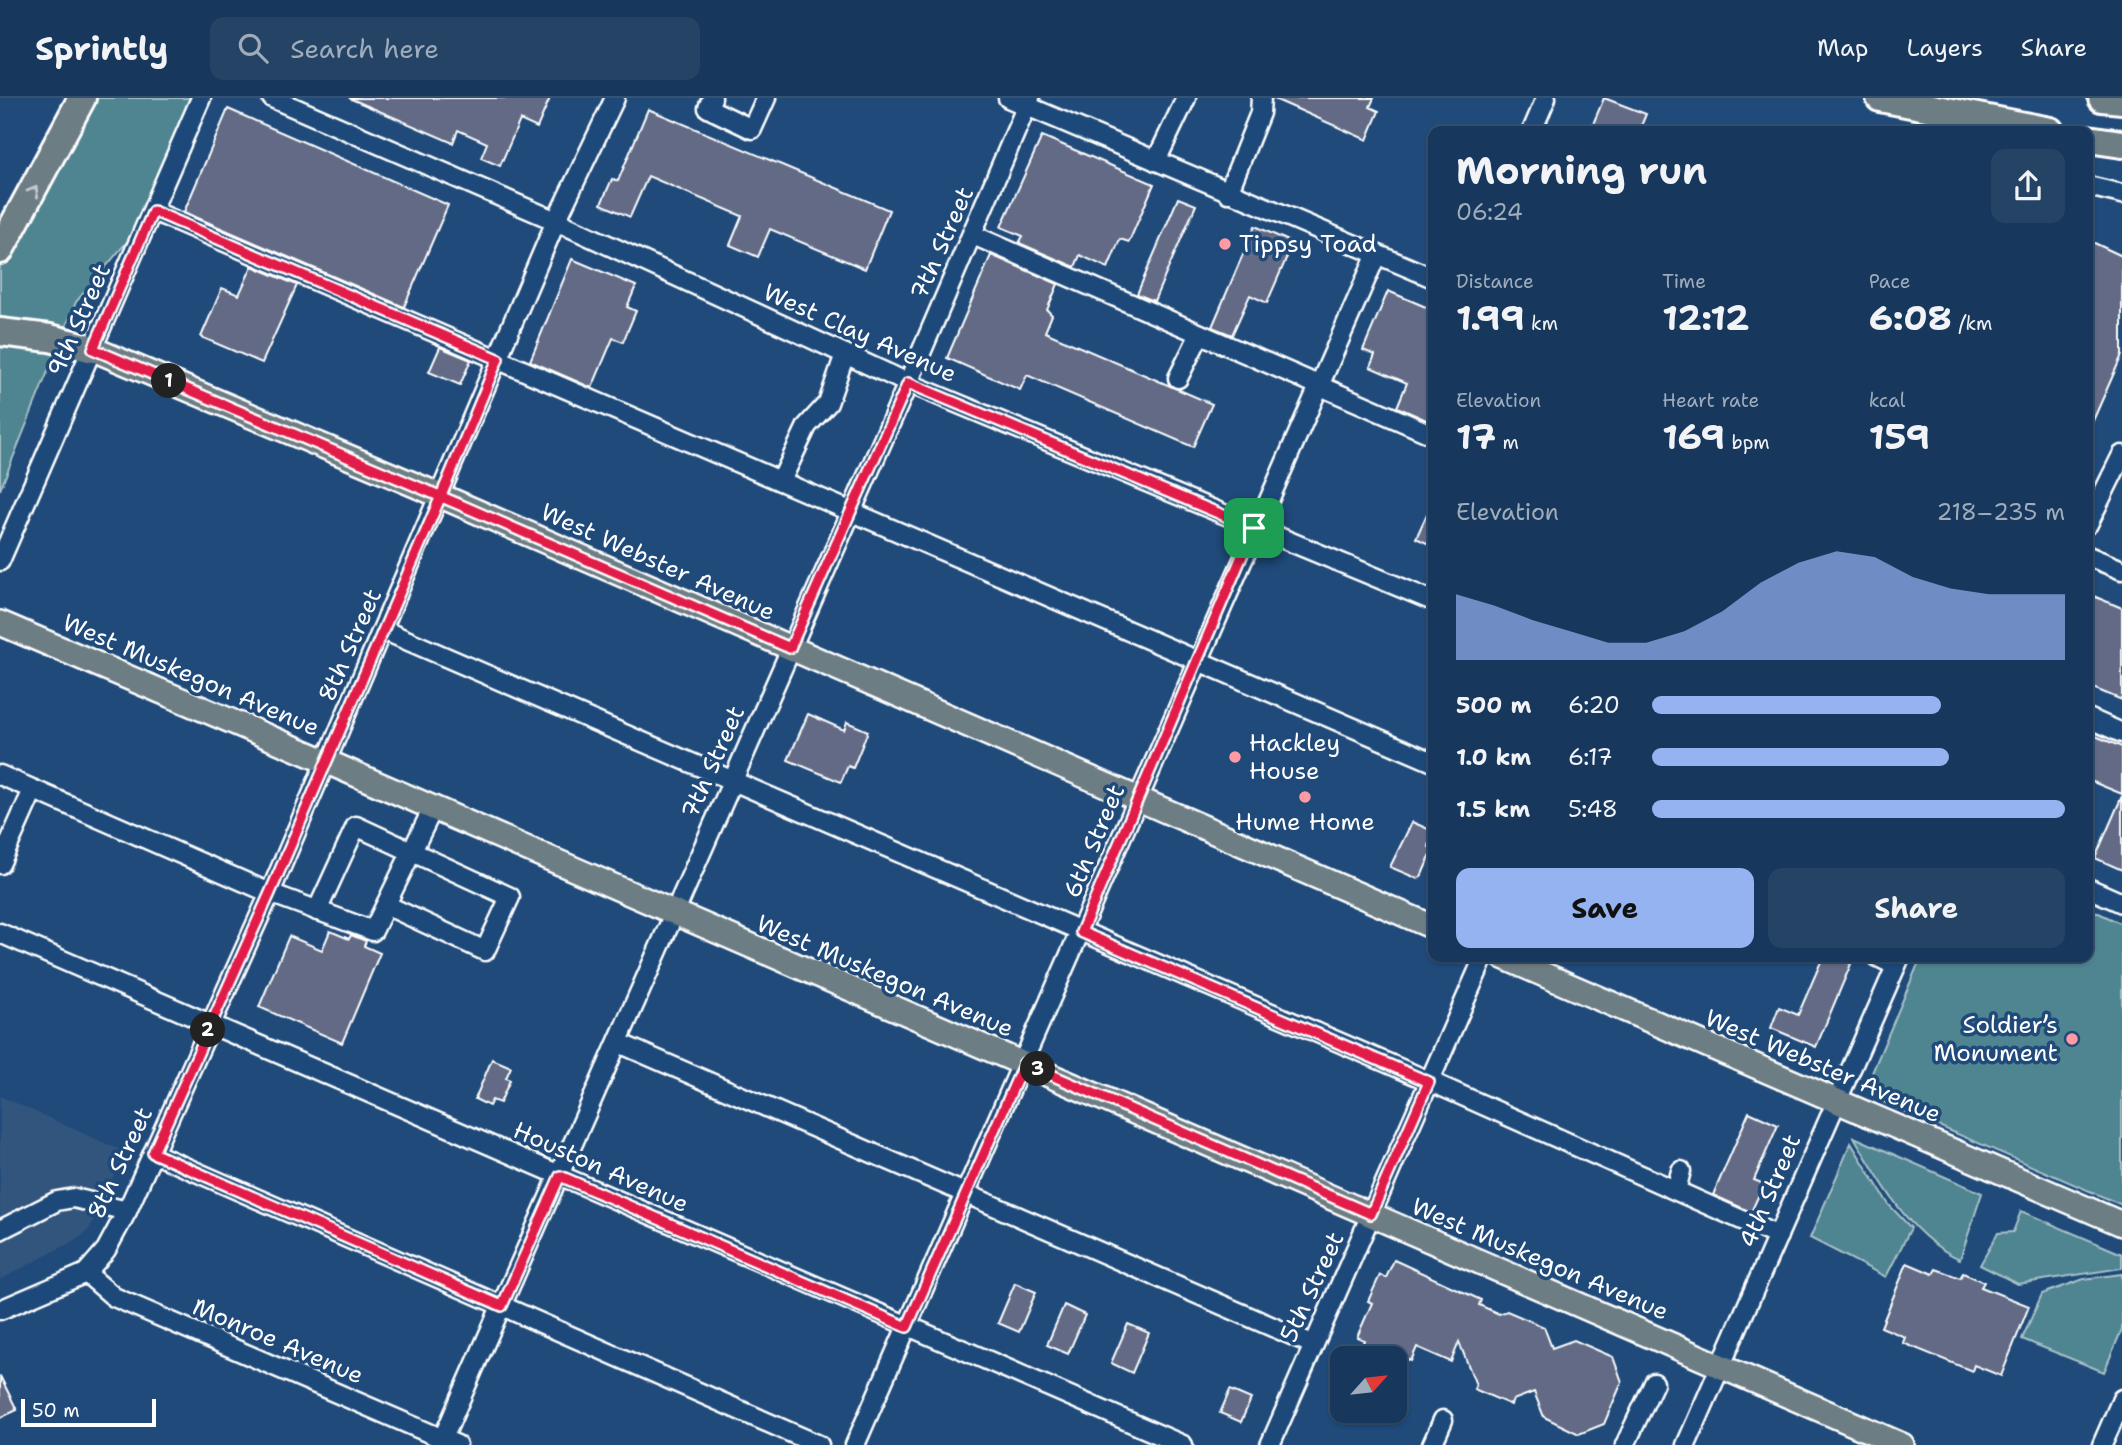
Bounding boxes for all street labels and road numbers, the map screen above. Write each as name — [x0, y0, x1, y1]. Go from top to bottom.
street label: 7th Street — [903, 182, 981, 304]
street label: 9th Street — [40, 259, 118, 381]
street label: West Clay Avenue — [758, 276, 962, 390]
street label: West Webster Avenue — [536, 496, 780, 628]
street label: 8th Street — [311, 584, 389, 706]
street label: West Muskegon Avenue — [58, 606, 324, 744]
street label: 7th Street — [674, 701, 752, 823]
street label: 6th Street — [1056, 779, 1132, 903]
street label: West Muskegon Avenue — [752, 907, 1018, 1045]
street label: West Webster Avenue — [1700, 1002, 1946, 1130]
street label: 8th Street — [80, 1102, 160, 1224]
street label: Houston Avenue — [508, 1114, 694, 1220]
street label: 4th Street — [1732, 1129, 1808, 1253]
street label: West Muskegon Avenue — [1407, 1190, 1673, 1328]
street label: 5th Street — [1272, 1227, 1352, 1347]
street label: Monroe Avenue — [188, 1291, 368, 1391]

